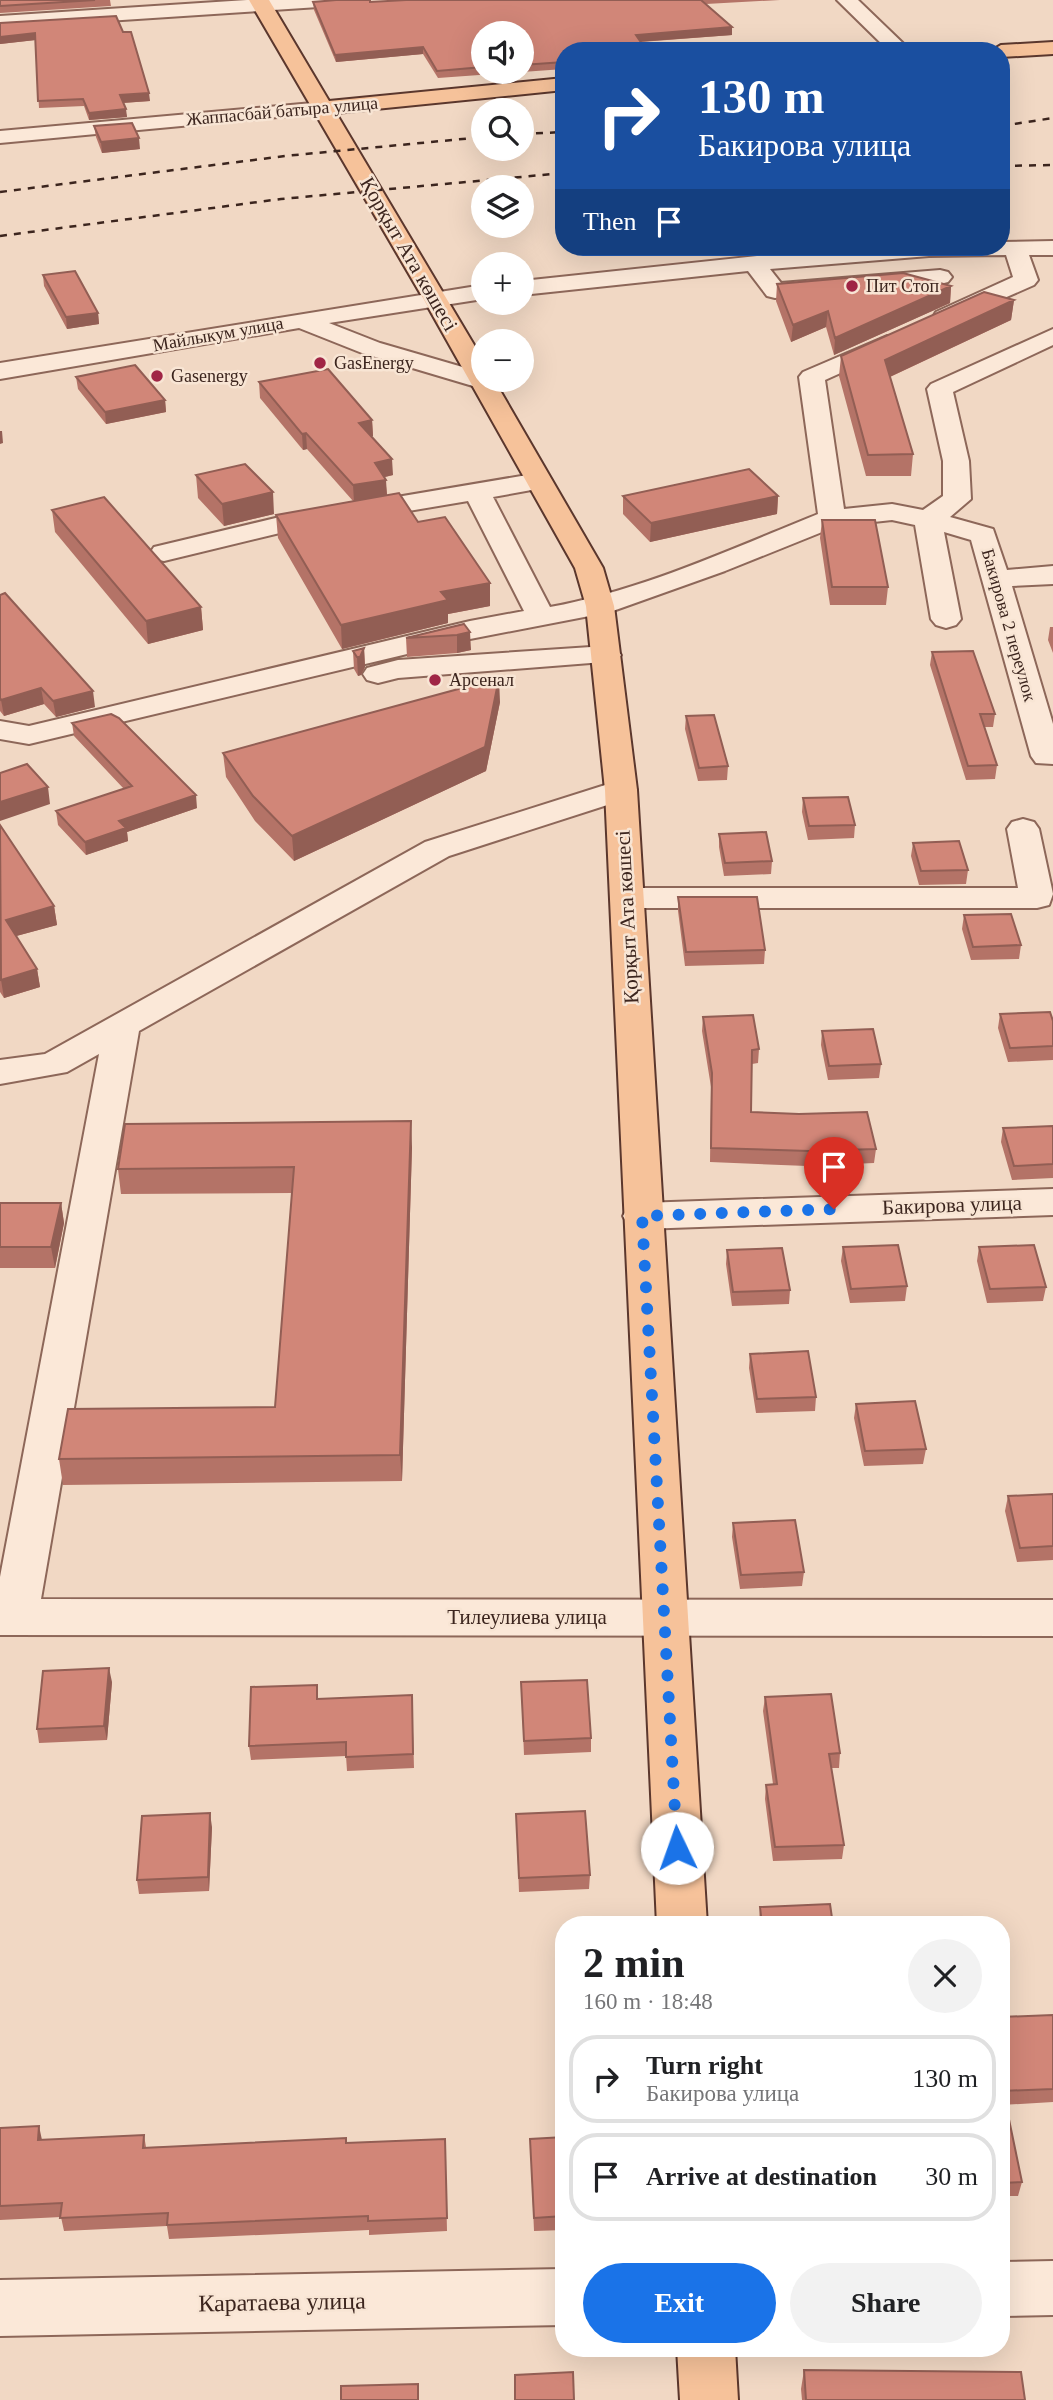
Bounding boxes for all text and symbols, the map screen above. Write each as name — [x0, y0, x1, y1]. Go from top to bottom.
map controls — [471, 21, 534, 392]
button: sound — [471, 21, 534, 84]
text: 130 m — [698, 69, 825, 124]
icon: right — [583, 70, 674, 161]
street label: Жаппасбай батыра улица — [185, 93, 379, 129]
button: search — [471, 98, 534, 161]
text: Бакирова улица — [698, 127, 911, 163]
street label: Қорқыт Ата көшесі — [355, 173, 463, 335]
button: layers — [471, 175, 534, 238]
icon: arrive — [650, 203, 688, 241]
text: Then — [583, 207, 636, 236]
button: + — [471, 252, 534, 315]
place label: Пит Стоп — [866, 276, 939, 296]
marker: Пит Стоп — [844, 278, 860, 294]
street label: Майлыкум улица — [151, 313, 285, 355]
button: − — [471, 329, 534, 392]
place label: GasEnergy — [334, 353, 414, 373]
marker: GasEnergy — [312, 355, 328, 371]
place label: Gasenergy — [171, 366, 248, 386]
marker: Gasenergy — [149, 368, 165, 384]
street label: Бакирова 2 переулок — [978, 546, 1040, 704]
place label: Арсенал — [449, 670, 514, 690]
marker: Арсенал — [427, 672, 443, 688]
street label: Қорқыт Ата көшесі — [610, 829, 644, 1004]
pin — [804, 1137, 864, 1209]
icon: arrive — [815, 1148, 853, 1186]
street label: Бакирова улица — [882, 1191, 1023, 1219]
street label: Тилеулиева улица — [447, 1605, 607, 1629]
position arrow — [640, 1811, 714, 1885]
button: close — [908, 1939, 982, 2013]
text: 2 min — [583, 1940, 685, 1986]
text: 160 m · 18:48 — [583, 1989, 713, 2014]
text: Turn right — [646, 2051, 763, 2080]
icon: right — [587, 2060, 625, 2098]
text: 130 m — [912, 2064, 978, 2093]
text: Бакирова улица — [646, 2081, 799, 2106]
icon: arrive — [587, 2158, 625, 2196]
text: Arrive at destination — [646, 2162, 877, 2191]
text: 30 m — [925, 2162, 978, 2191]
button: Exit — [583, 2263, 776, 2343]
button: Share — [790, 2263, 982, 2343]
street label: Каратаева улица — [198, 2288, 366, 2316]

